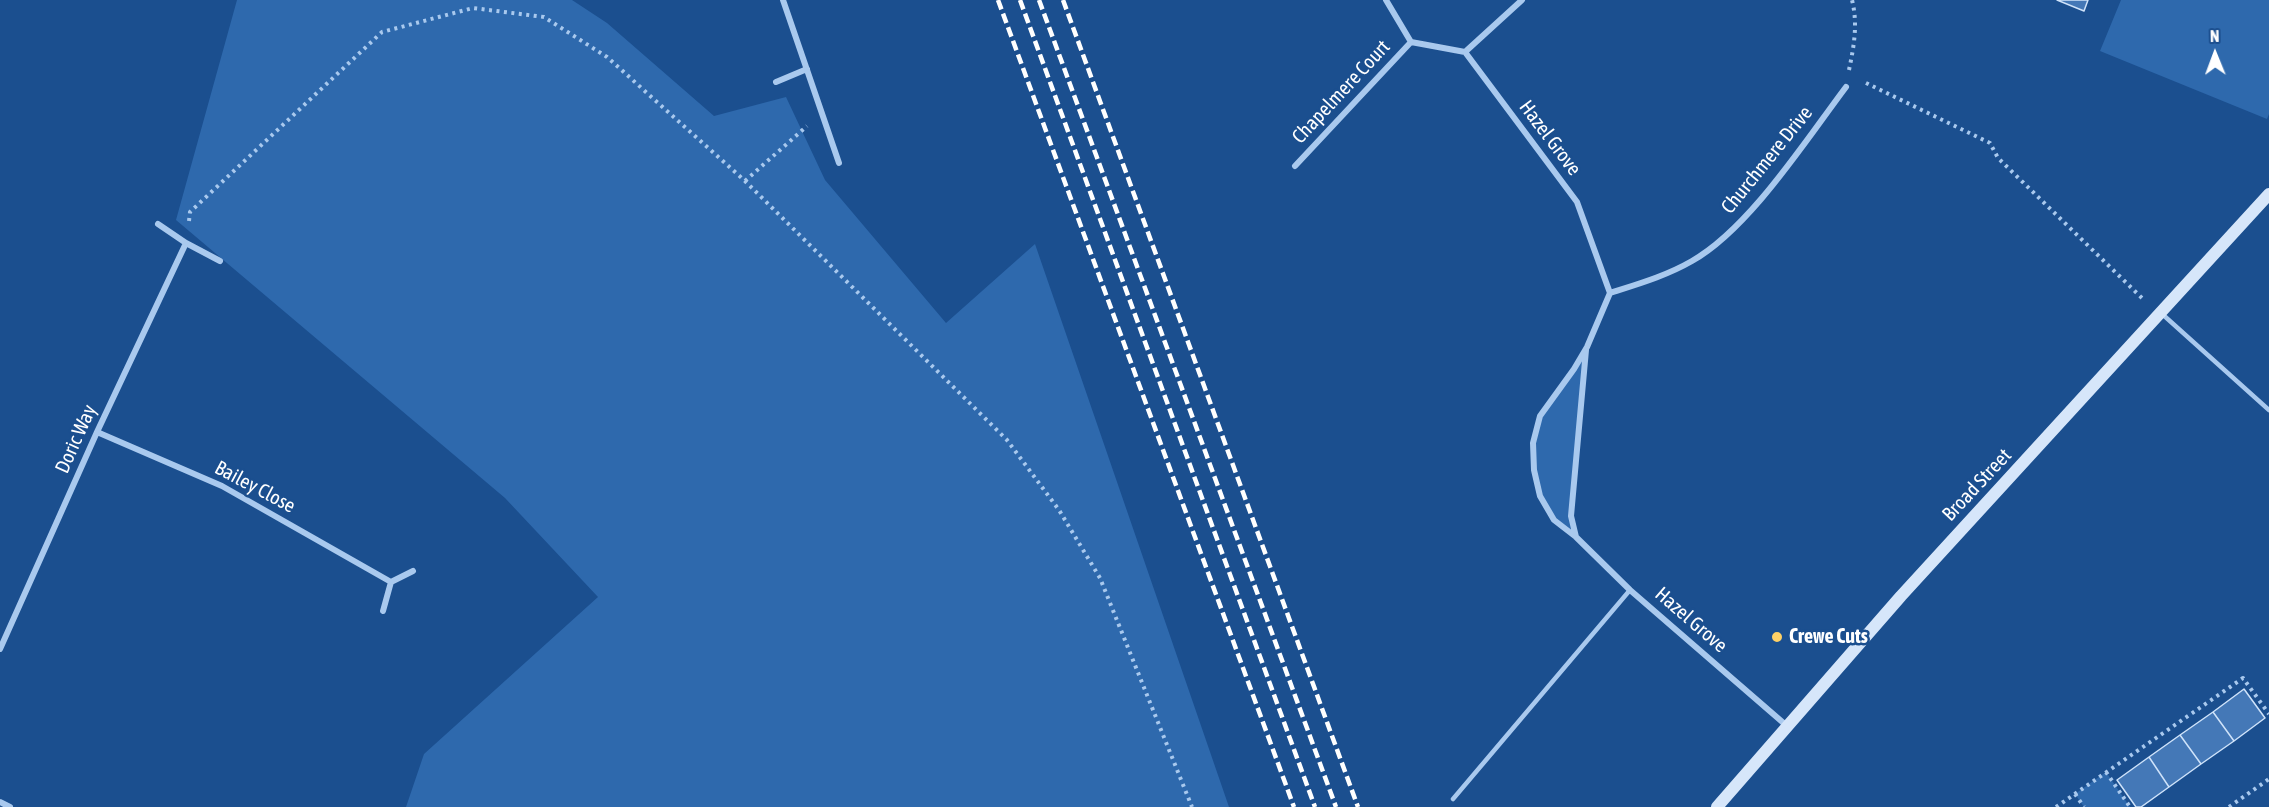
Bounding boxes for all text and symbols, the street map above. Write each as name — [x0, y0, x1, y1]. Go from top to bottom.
north arrow — [2185, 24, 2245, 84]
text: N — [2210, 27, 2220, 45]
street label: Chapelmere Court — [1287, 35, 1395, 149]
street label: Hazel Grove — [1514, 96, 1586, 180]
street label: Churchmere Drive — [1716, 101, 1818, 219]
street label: Doric Way — [50, 401, 102, 477]
street label: Broad Street — [1937, 444, 2017, 526]
street label: Bailey Close — [211, 456, 299, 518]
street label: Hazel Grove — [1650, 582, 1732, 658]
place label: Crewe Cuts — [1789, 625, 1868, 649]
marker: Crewe Cuts — [1770, 630, 1784, 644]

